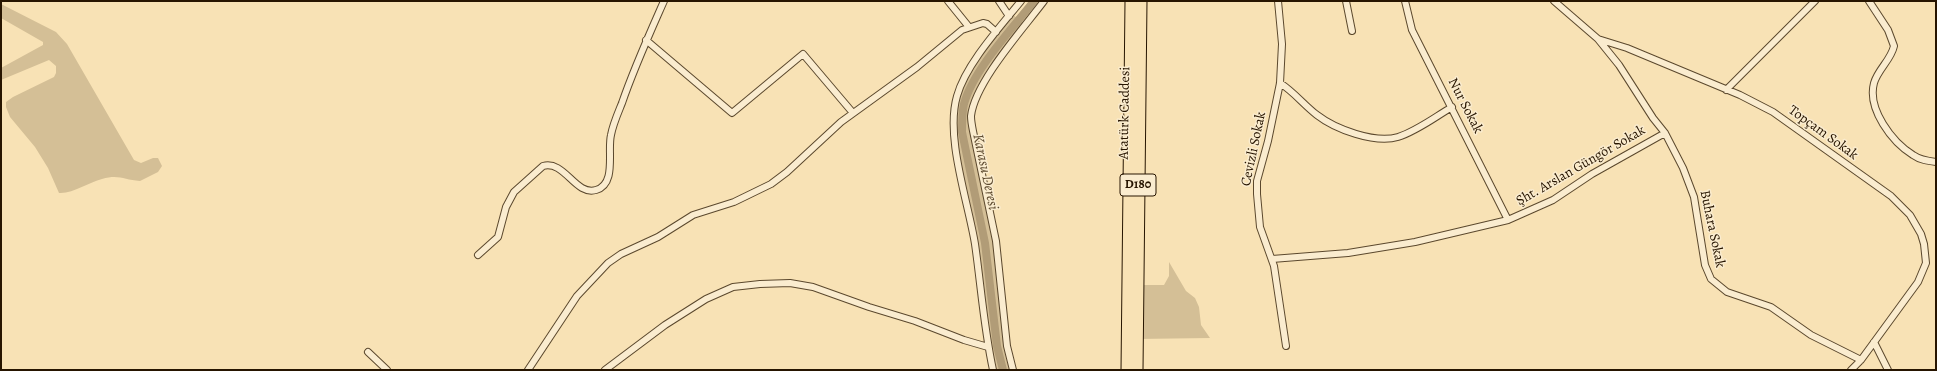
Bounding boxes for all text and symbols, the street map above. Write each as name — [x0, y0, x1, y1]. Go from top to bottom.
street label: Atatürk Caddesi — [1116, 66, 1134, 160]
street label: Nur Sokak — [1444, 75, 1486, 137]
street label: Topçam Sokak — [1785, 102, 1861, 164]
street label: Cevizli Sokak — [1238, 110, 1270, 188]
street label: Şht. Arslan Güngör Sokak — [1513, 122, 1649, 210]
water label: Karasu Deresi — [968, 132, 1002, 212]
road number: D180 — [1120, 174, 1156, 196]
street label: Buhara Sokak — [1696, 189, 1728, 269]

